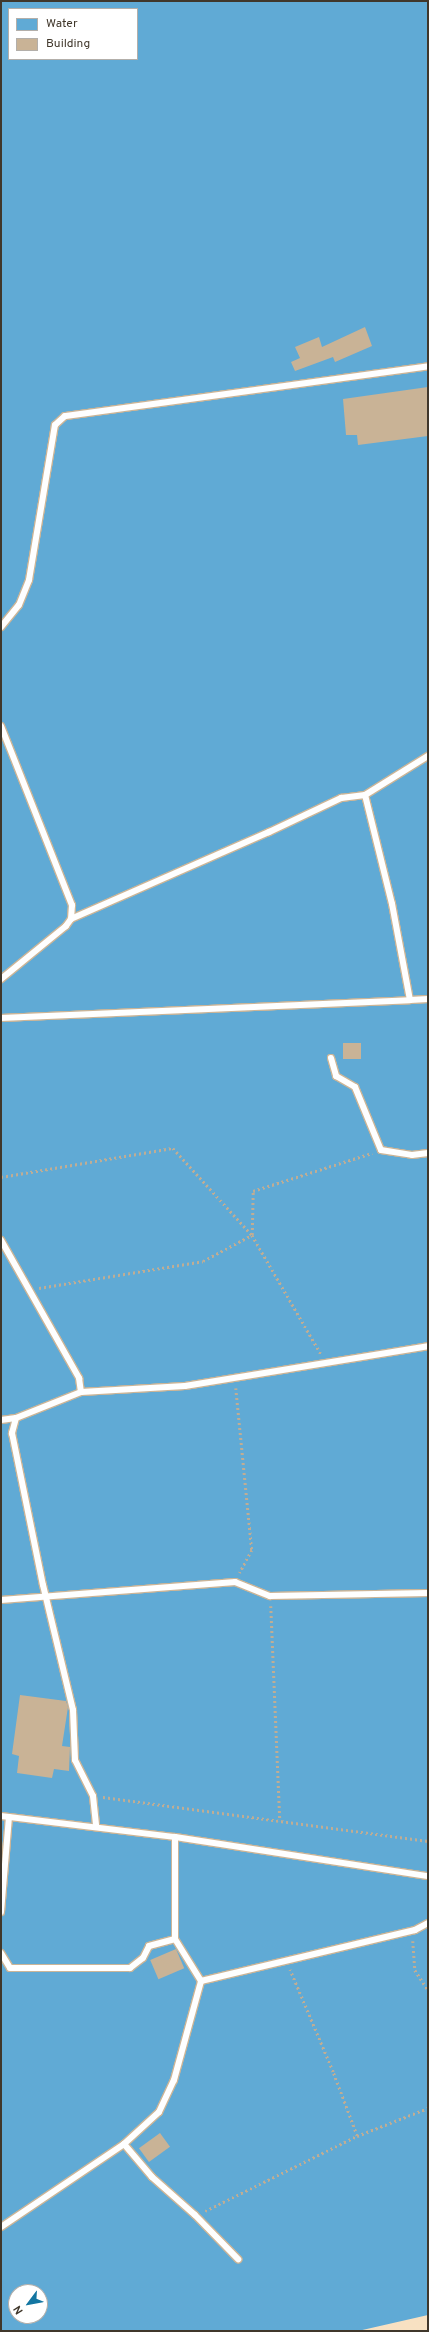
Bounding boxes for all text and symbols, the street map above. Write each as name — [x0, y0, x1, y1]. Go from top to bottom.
legend — [8, 8, 138, 60]
text: Water — [46, 16, 78, 32]
text: Building — [46, 36, 90, 52]
north arrow — [8, 2284, 48, 2324]
text: N — [11, 2303, 27, 2317]

